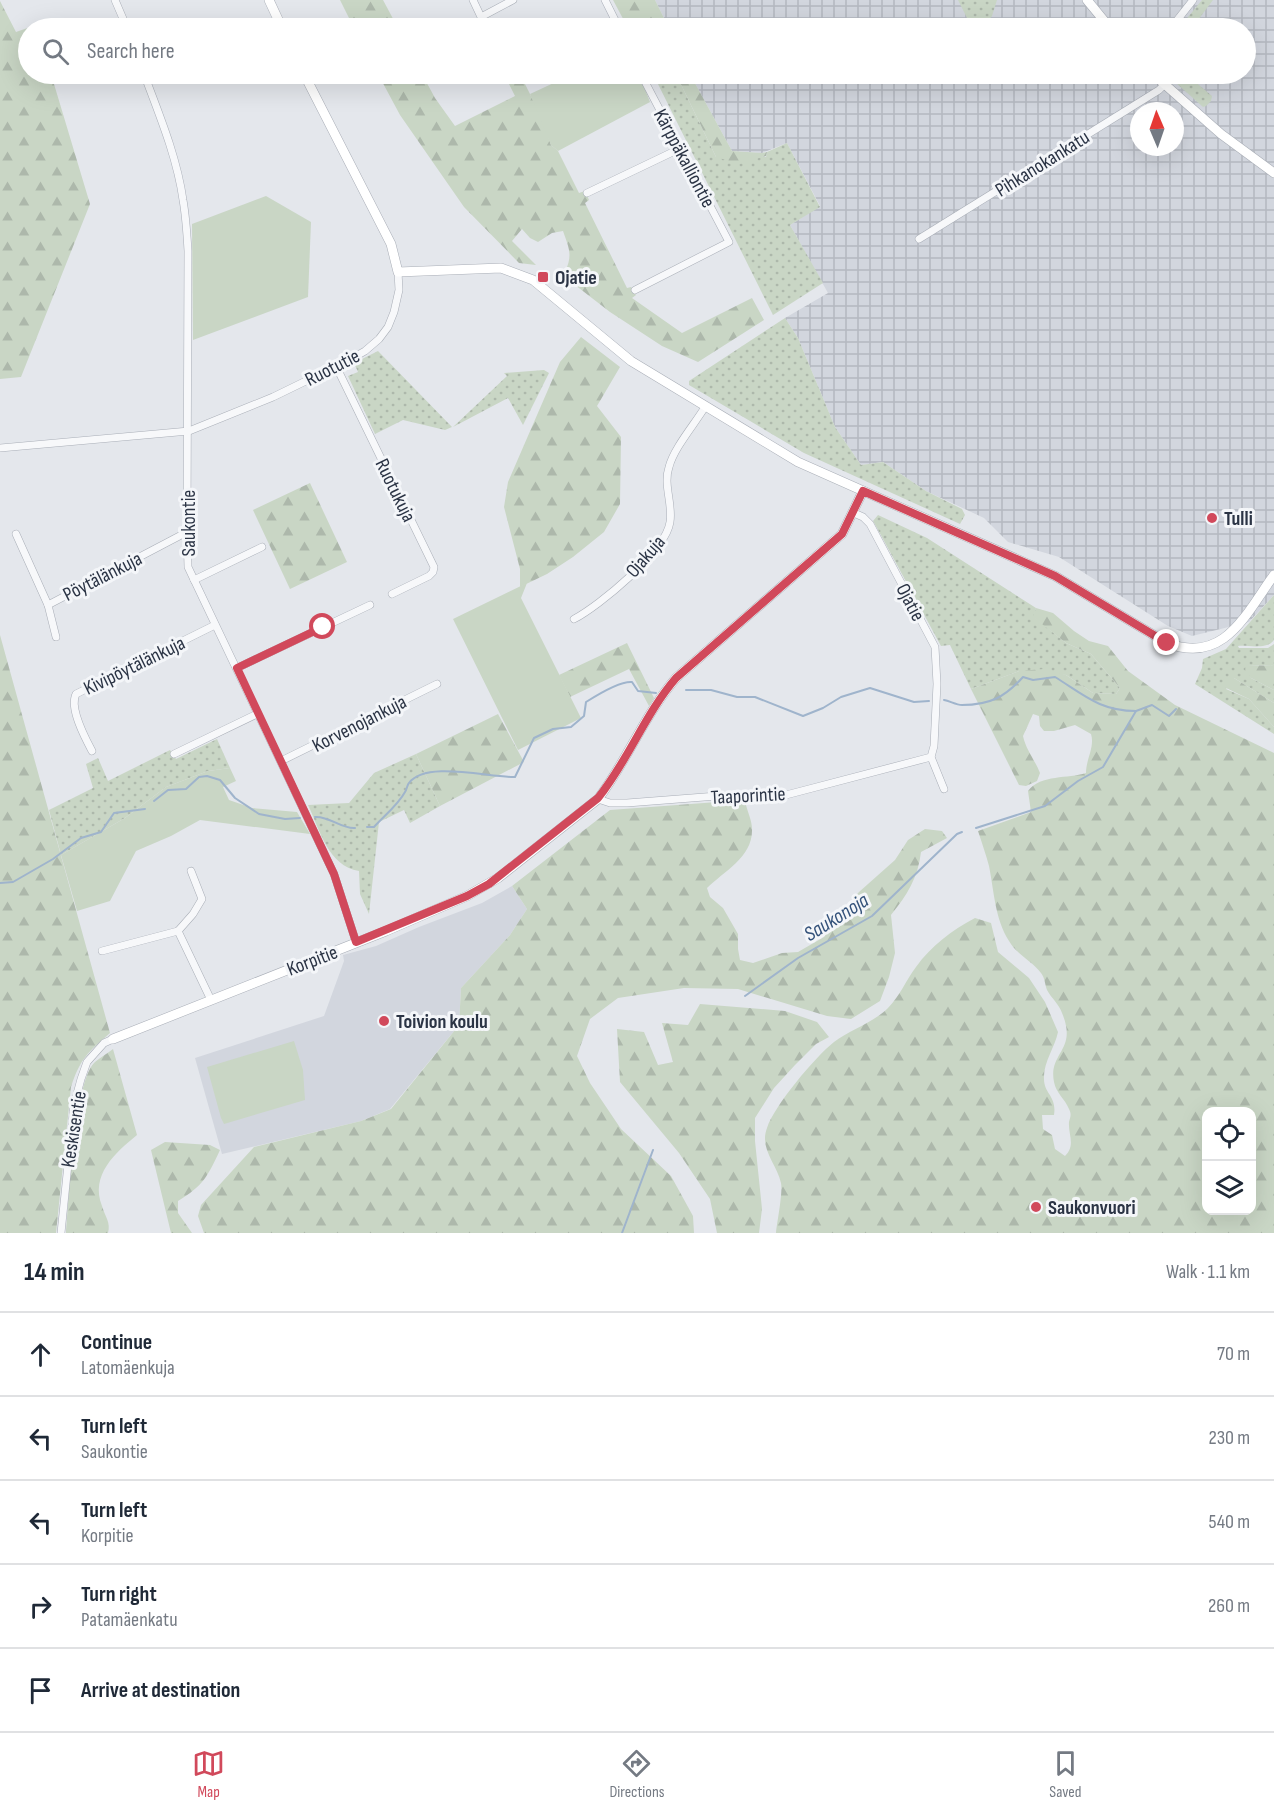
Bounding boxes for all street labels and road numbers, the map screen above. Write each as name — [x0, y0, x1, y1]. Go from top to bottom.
street label: Kärppäkalliontie — [648, 105, 720, 212]
street label: Pihkanokankatu — [991, 125, 1094, 202]
street label: Ruotutie — [301, 344, 364, 392]
street label: Ruotukuja — [369, 455, 421, 526]
street label: Saukontie — [177, 490, 201, 556]
street label: Ojakuja — [621, 531, 671, 583]
street label: Pöytälänkuja — [59, 547, 146, 607]
street label: Ojatie — [890, 580, 930, 625]
street label: Kivipöytälänkuja — [80, 631, 189, 701]
street label: Korvenojankuja — [308, 690, 411, 758]
street label: Taaporintie — [710, 782, 786, 810]
street label: Korpitie — [284, 940, 341, 982]
street label: Keskisentie — [56, 1089, 92, 1169]

